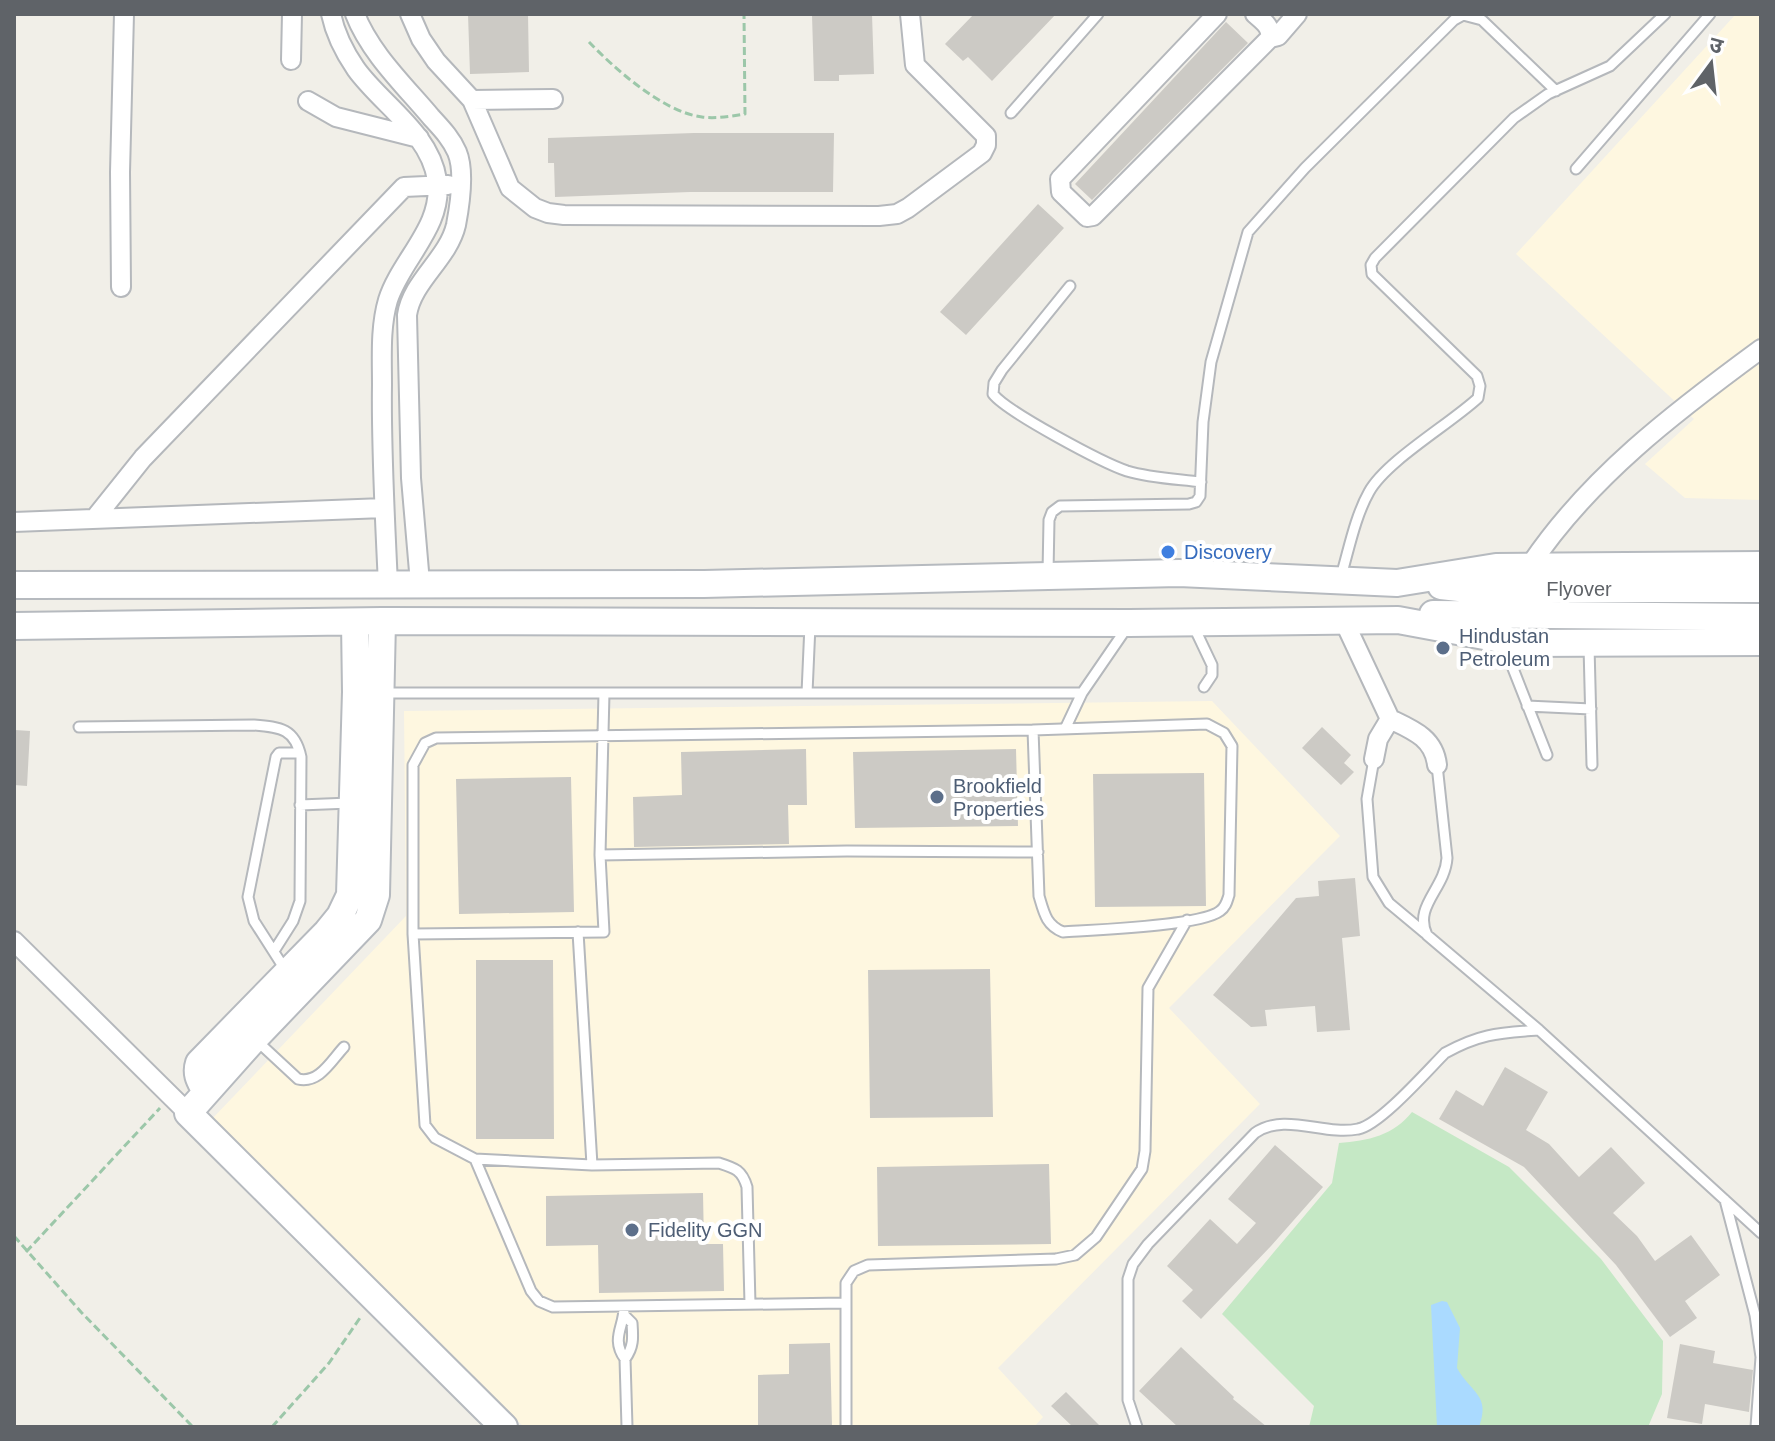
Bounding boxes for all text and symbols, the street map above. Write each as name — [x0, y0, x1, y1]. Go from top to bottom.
north arrow — [1671, 24, 1751, 104]
text: उ — [1707, 31, 1727, 59]
place label: Discovery — [1184, 541, 1272, 563]
marker: Discovery — [1159, 543, 1177, 561]
street label: Flyover — [1546, 578, 1612, 600]
place label: Hindustan Petroleum — [1459, 625, 1550, 670]
marker: Hindustan Petroleum — [1434, 639, 1452, 657]
place label: Brookfield Properties — [953, 775, 1044, 820]
marker: Brookfield Properties — [928, 788, 946, 806]
place label: Fidelity GGN — [648, 1219, 762, 1241]
marker: Fidelity GGN — [623, 1221, 641, 1239]

